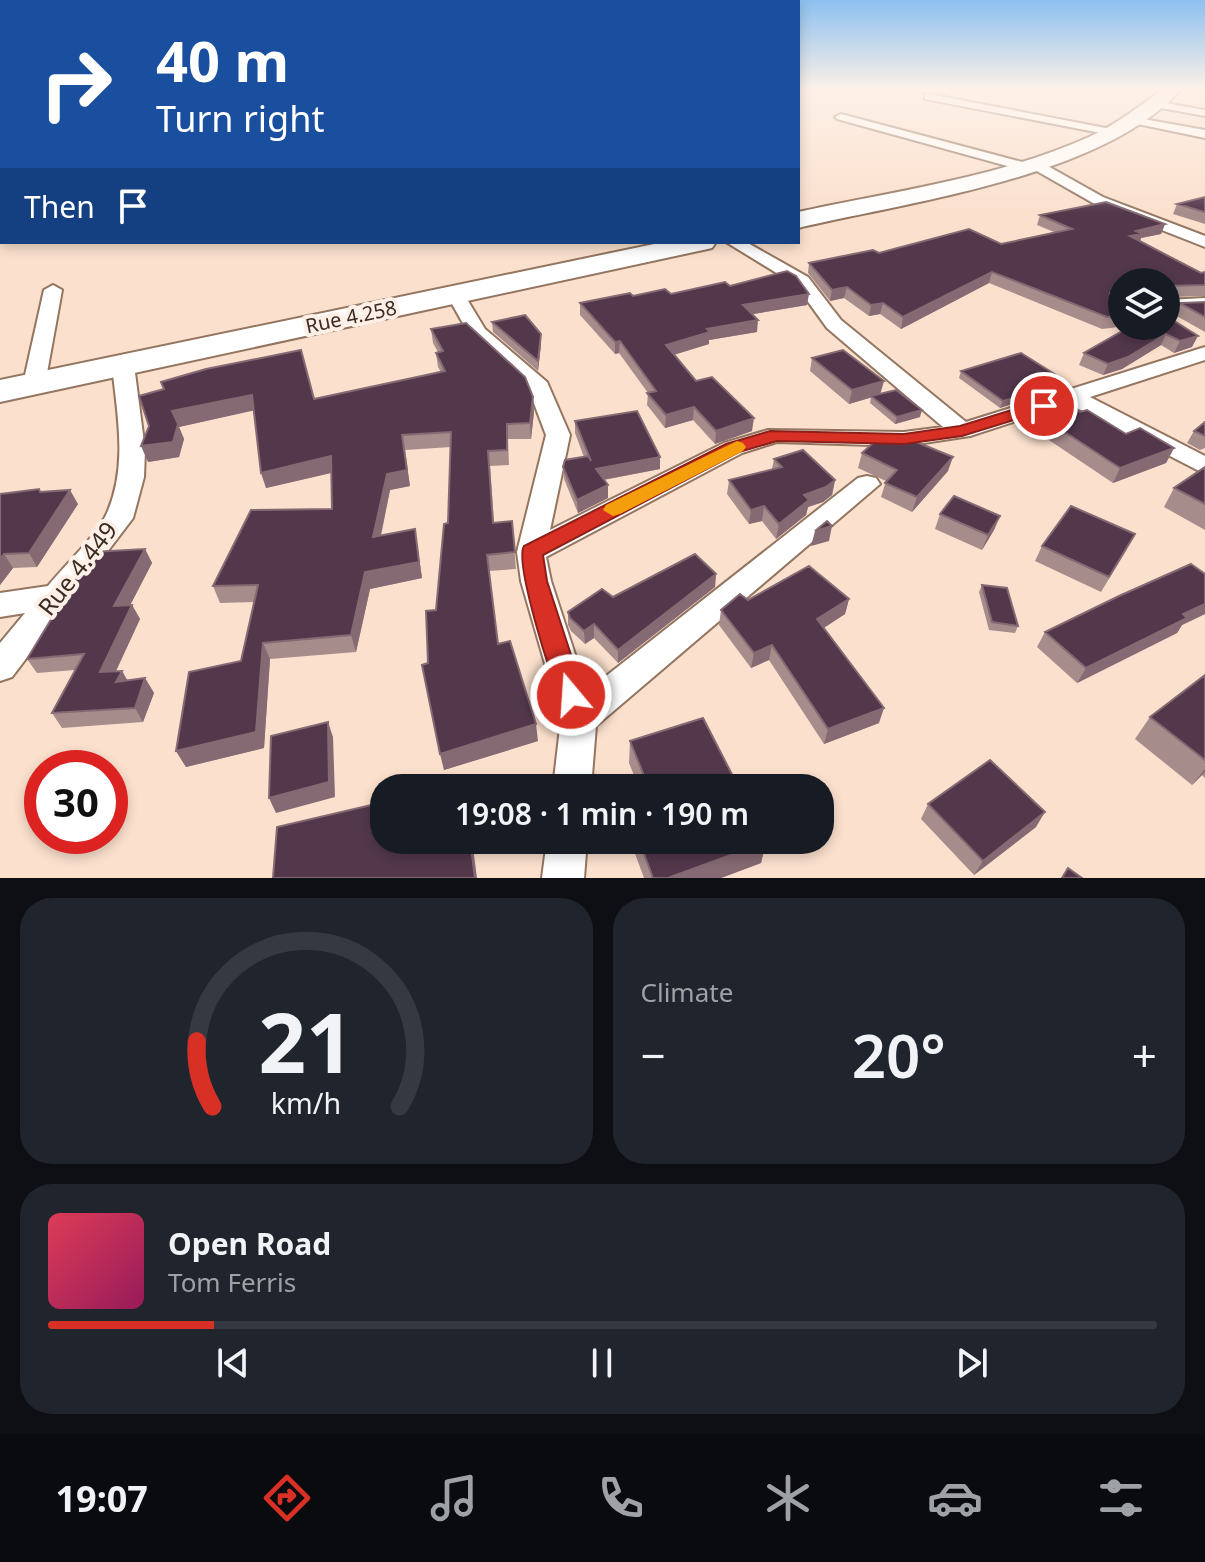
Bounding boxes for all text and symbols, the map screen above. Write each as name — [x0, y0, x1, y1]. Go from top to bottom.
text: 40 m — [156, 22, 289, 98]
icon: right — [24, 32, 128, 136]
text: Turn right — [156, 94, 324, 143]
icon: arrive — [111, 184, 155, 228]
text: Then — [24, 186, 95, 227]
map controls — [1108, 268, 1180, 340]
button: layers — [1108, 268, 1180, 340]
street label: Rue 4.258 — [303, 294, 399, 339]
pin — [1010, 372, 1078, 440]
icon: arrive — [1022, 384, 1066, 428]
street label: Rue 4.449 — [30, 514, 124, 622]
position arrow — [529, 653, 613, 737]
speed limit sign: 30 — [24, 750, 128, 854]
text: 19:08 · 1 min · 190 m — [455, 793, 749, 834]
text: Climate — [641, 974, 733, 1010]
text: 21 — [259, 984, 354, 1097]
text: 20° — [852, 1014, 946, 1096]
text: − — [641, 1025, 666, 1085]
text: + — [1132, 1025, 1157, 1085]
text: km/h — [271, 1083, 341, 1122]
text: Open Road — [168, 1223, 331, 1264]
text: Tom Ferris — [168, 1264, 296, 1300]
icon: previous — [211, 1341, 255, 1385]
icon: pause — [580, 1341, 624, 1385]
icon: next — [950, 1341, 994, 1385]
icon: directions — [259, 1470, 315, 1526]
icon: music — [426, 1470, 482, 1526]
icon: phone — [593, 1470, 649, 1526]
icon: climate — [760, 1470, 816, 1526]
icon: car — [927, 1470, 983, 1526]
icon: filters — [1093, 1470, 1149, 1526]
text: 19:07 — [55, 1474, 148, 1523]

